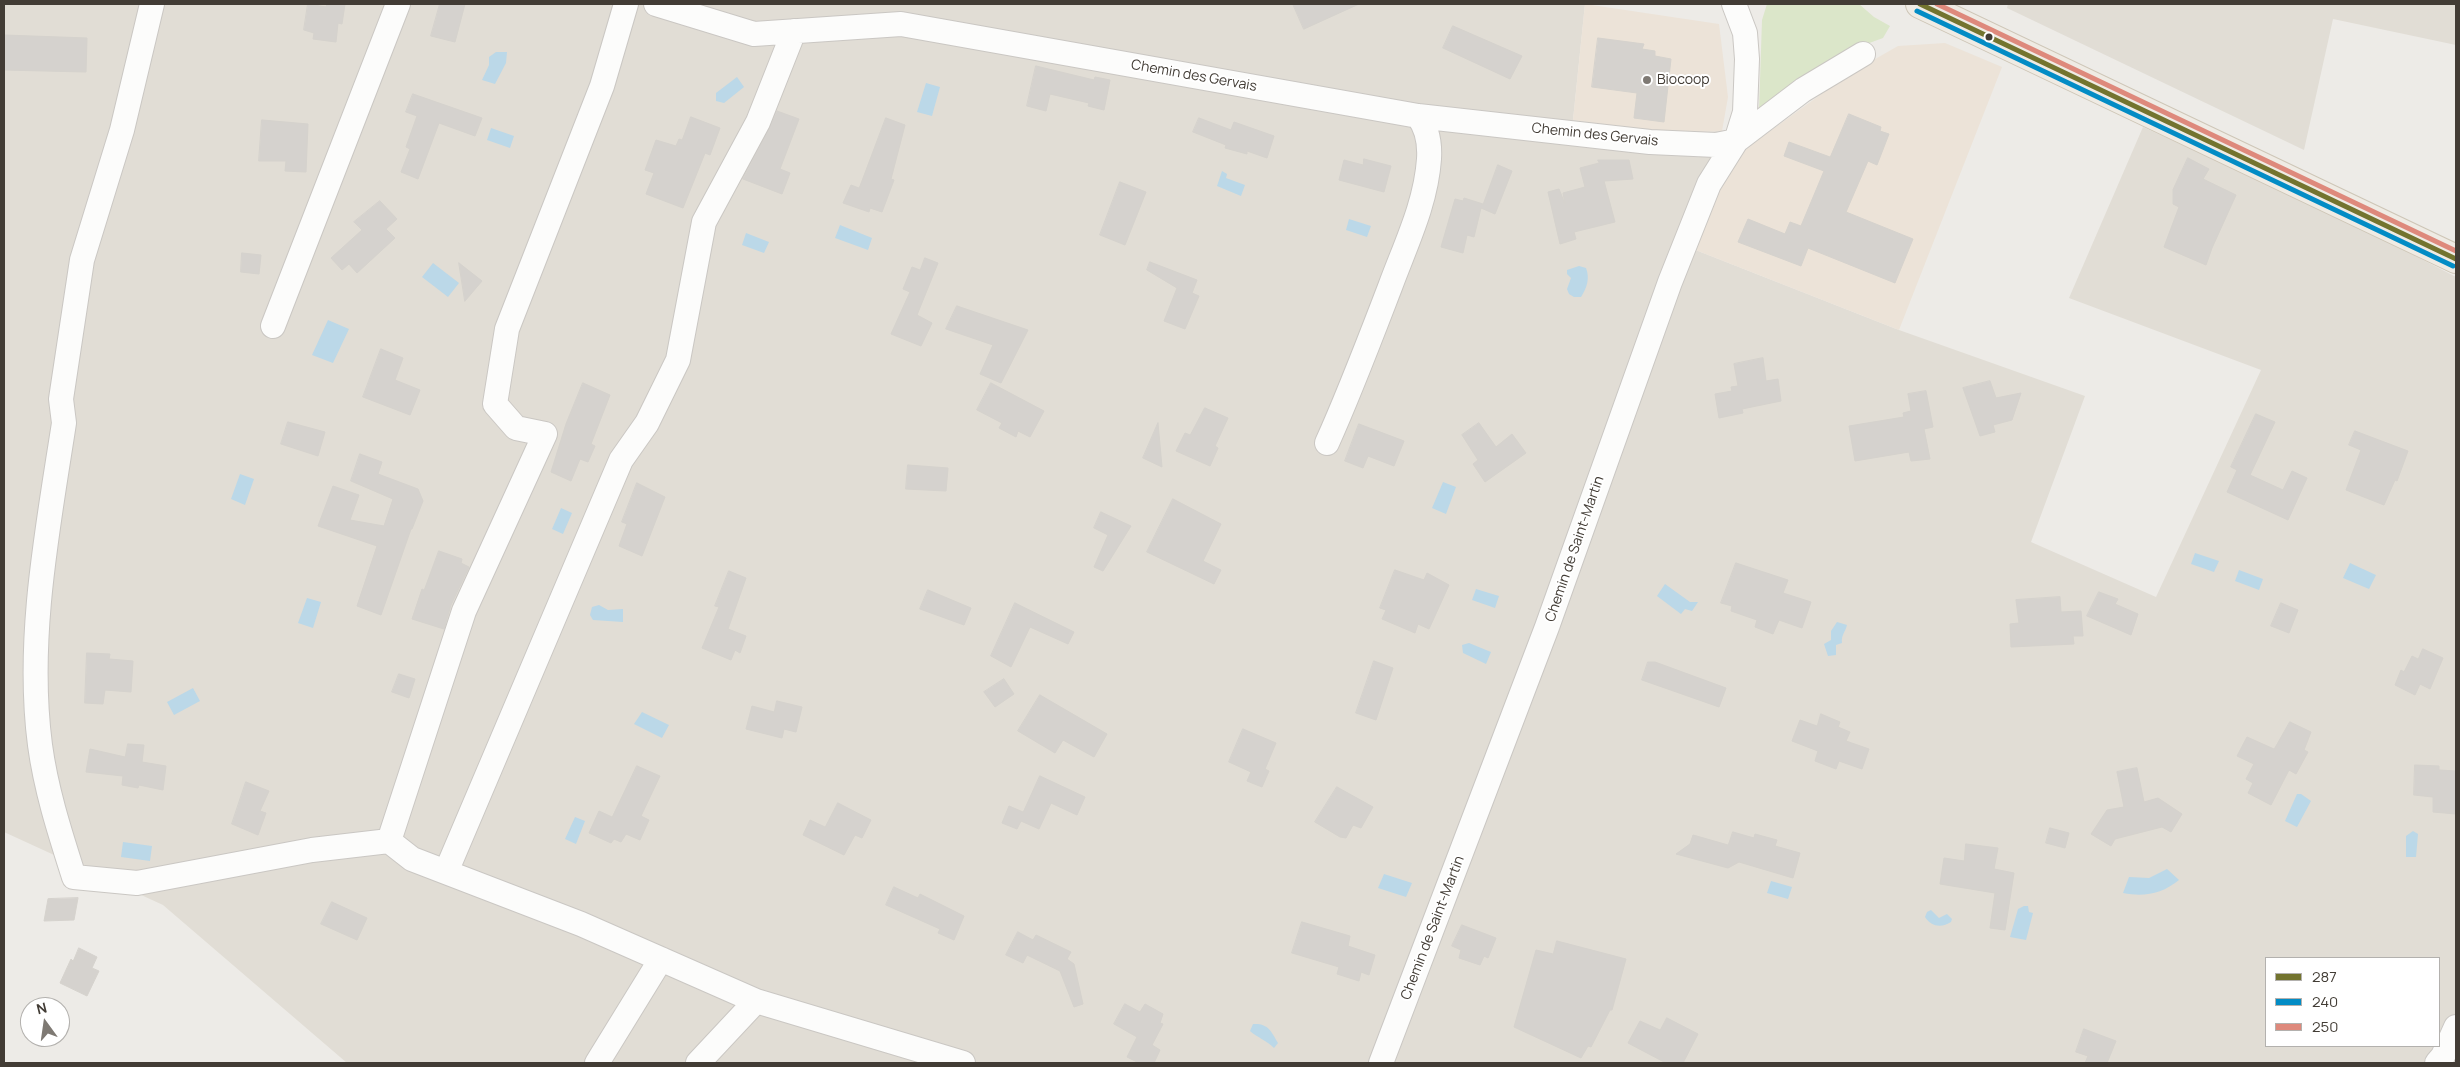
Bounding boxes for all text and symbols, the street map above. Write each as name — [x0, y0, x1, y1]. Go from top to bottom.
unlabelled marker — [1984, 32, 1994, 42]
street label: Chemin des Gervais — [1130, 57, 1258, 95]
place label: Biocoop — [1657, 72, 1710, 88]
marker: Biocoop — [1641, 74, 1653, 86]
street label: Chemin des Gervais — [1531, 120, 1659, 150]
street label: Chemin de Saint-Martin — [1542, 474, 1608, 624]
street label: Chemin de Saint-Martin — [1398, 854, 1468, 1002]
legend — [2265, 957, 2440, 1047]
text: 287 — [2312, 966, 2337, 987]
text: 240 — [2312, 991, 2338, 1012]
north arrow — [20, 997, 70, 1047]
text: N — [34, 997, 49, 1018]
text: 250 — [2312, 1016, 2338, 1037]

